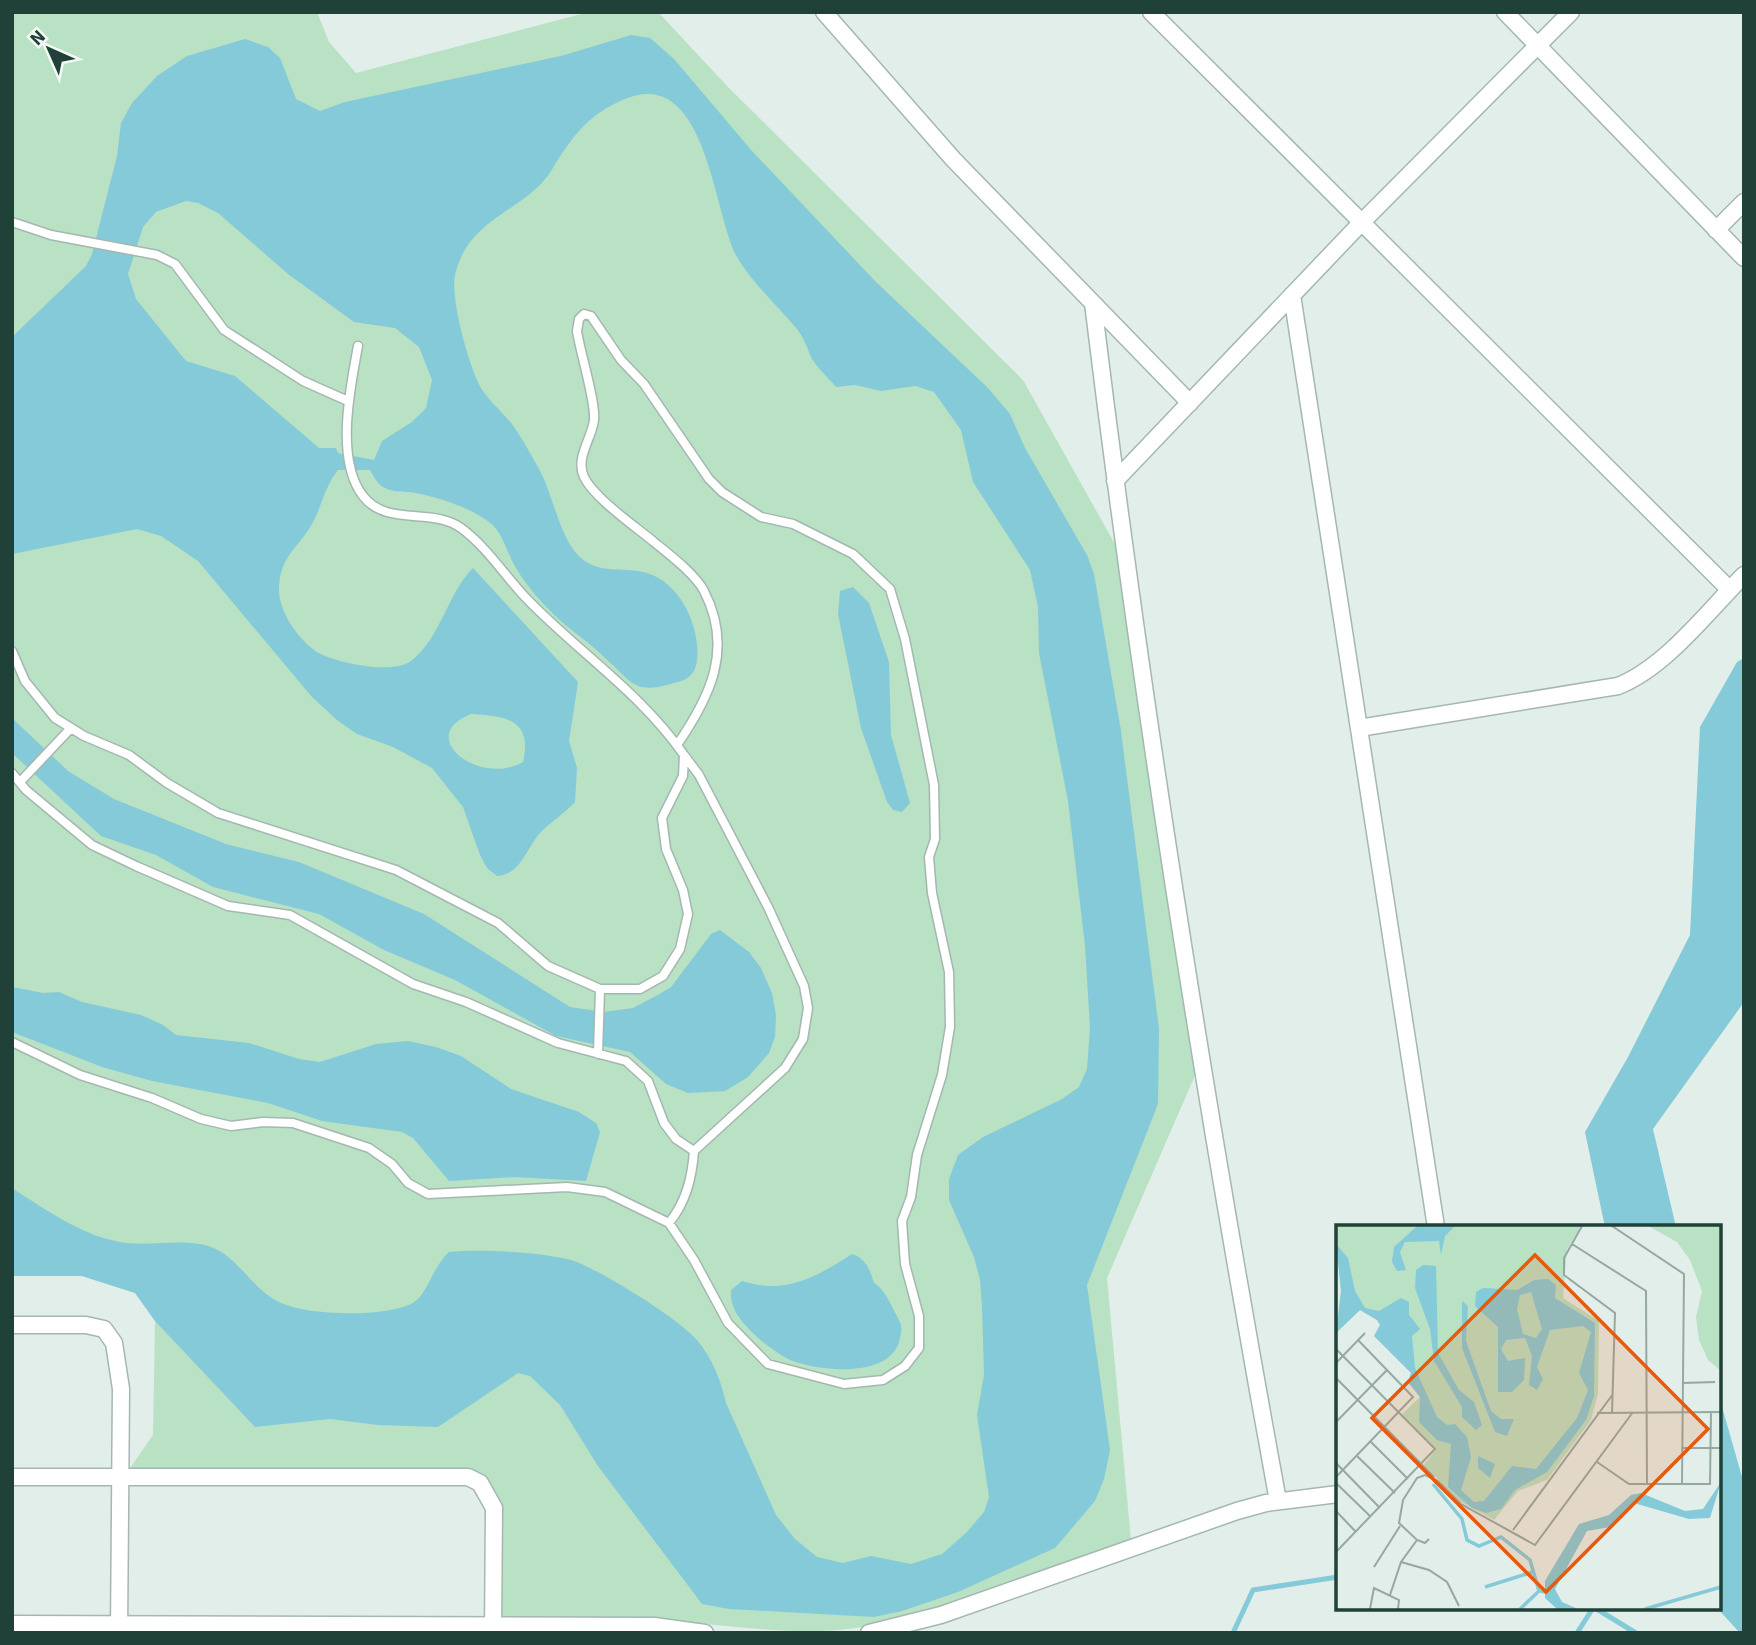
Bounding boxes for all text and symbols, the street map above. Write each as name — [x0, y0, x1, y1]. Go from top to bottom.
north arrow — [14, 14, 84, 84]
text: N — [24, 24, 52, 52]
inset map — [1336, 1225, 1721, 1610]

